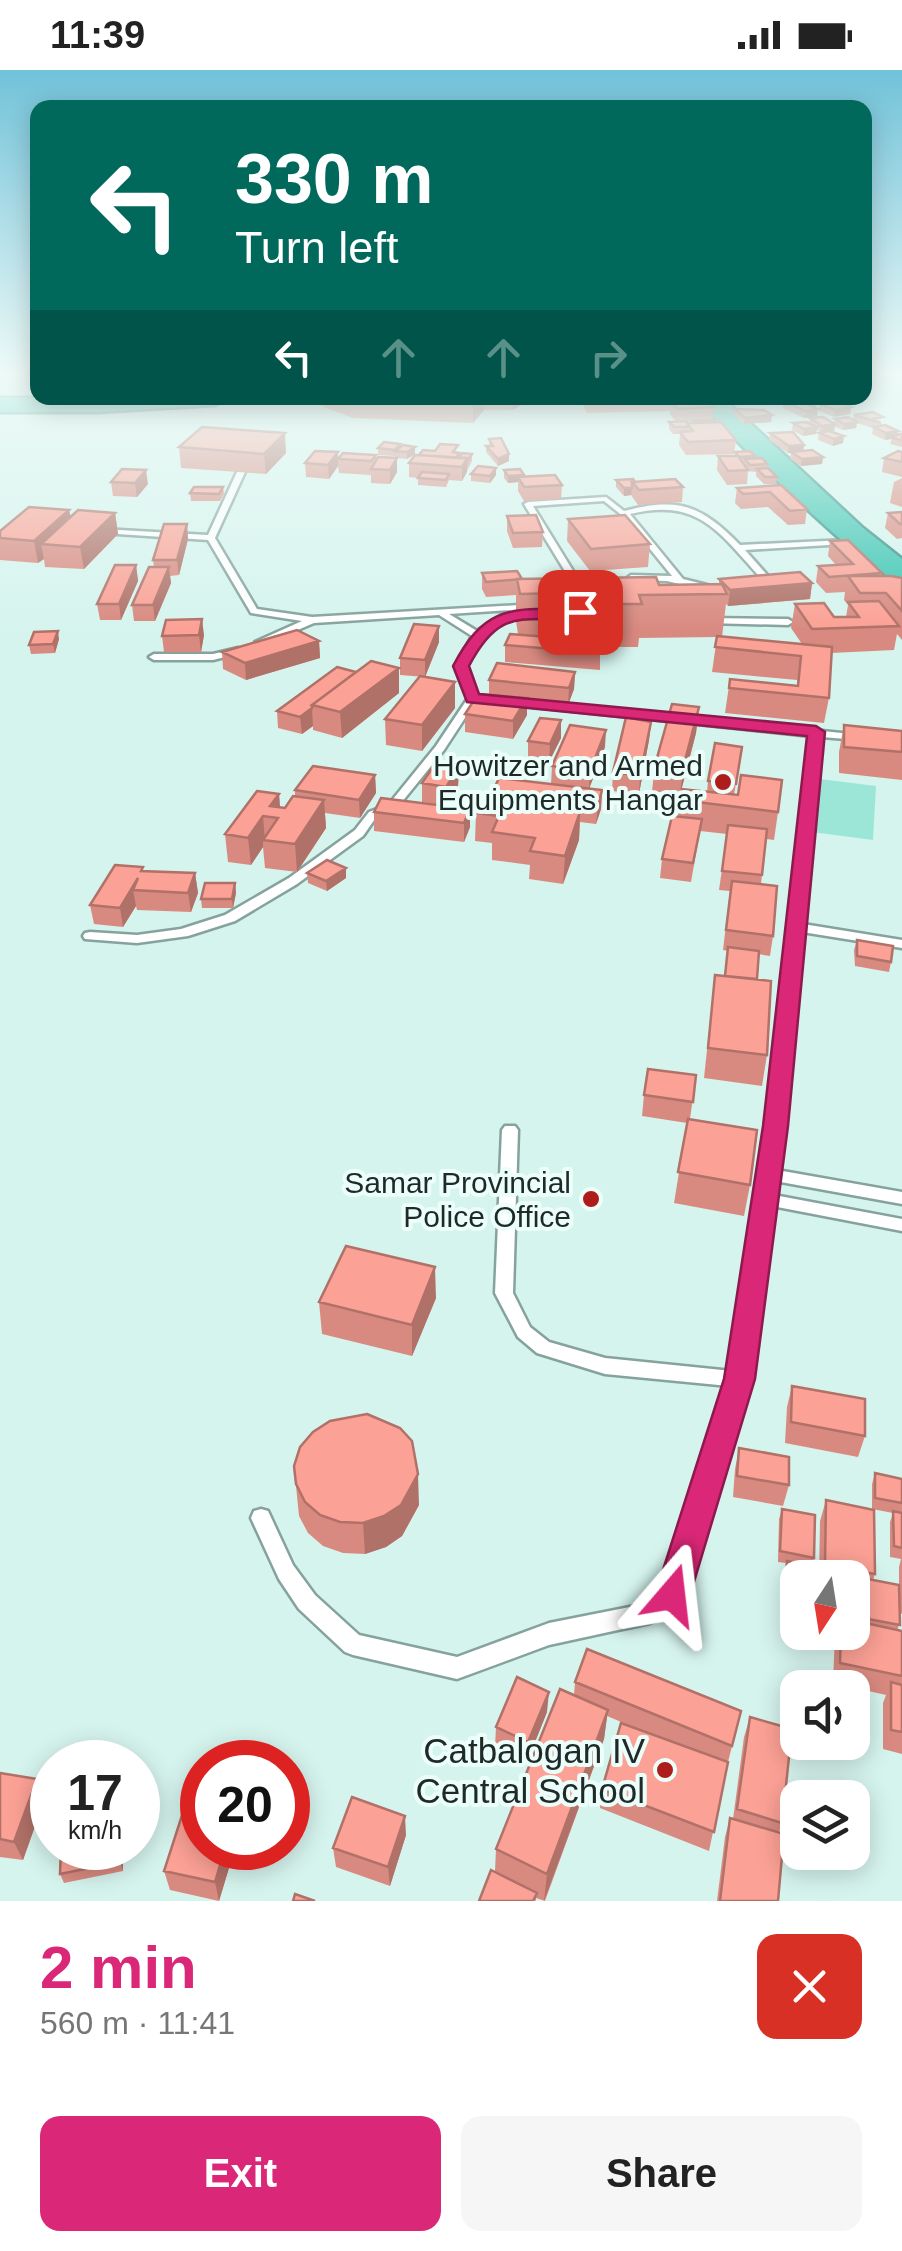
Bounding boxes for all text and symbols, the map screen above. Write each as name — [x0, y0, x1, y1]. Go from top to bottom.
text: 11:39 — [50, 14, 145, 56]
icon: left — [70, 140, 200, 270]
text: 330 m — [235, 140, 433, 218]
text: Turn left — [235, 222, 398, 273]
icon: left — [266, 330, 321, 385]
icon: ahead — [371, 330, 426, 385]
icon: ahead — [476, 330, 531, 385]
icon: right — [581, 330, 636, 385]
pin — [538, 570, 623, 655]
icon: arrive — [553, 585, 608, 640]
place label: Howitzer and Armed Equipments Hangar — [433, 749, 703, 816]
marker: Howitzer and Armed Equipments Hangar — [712, 771, 734, 793]
place label: Samar Provincial Police Office — [344, 1166, 571, 1233]
marker: Samar Provincial Police Office — [580, 1188, 602, 1210]
position arrow — [620, 1543, 724, 1647]
north arrow — [780, 1560, 870, 1650]
map controls — [780, 1560, 870, 1870]
button: sound — [780, 1670, 870, 1760]
place label: Catbalogan IV Central School — [415, 1731, 646, 1810]
speed limit sign: 20 — [180, 1740, 310, 1870]
marker: Catbalogan IV Central School — [654, 1759, 676, 1781]
text: 17 — [67, 1765, 123, 1821]
button: layers — [780, 1780, 870, 1870]
text: km/h — [68, 1816, 122, 1844]
text: 2 min — [40, 1934, 197, 2001]
button: close — [757, 1934, 862, 2039]
text: 560 m · 11:41 — [40, 2005, 235, 2041]
button: Exit — [40, 2116, 441, 2231]
button: Share — [461, 2116, 862, 2231]

